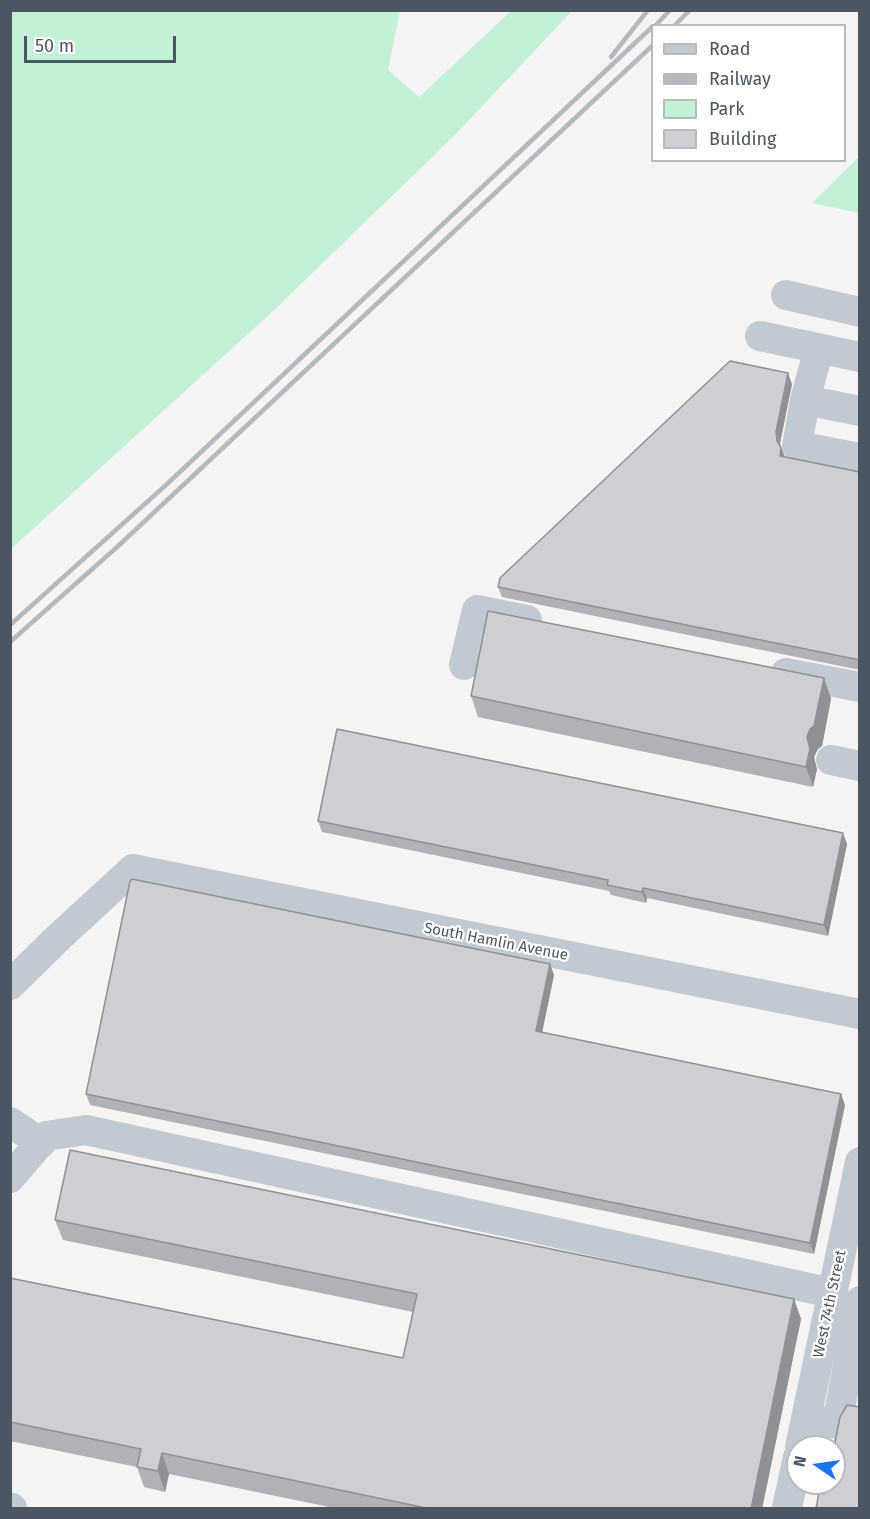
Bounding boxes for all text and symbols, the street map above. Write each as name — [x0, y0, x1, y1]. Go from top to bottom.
scale bar — [27, 24, 178, 62]
legend — [651, 24, 846, 162]
text: 50 m — [35, 35, 74, 57]
text: Road — [709, 38, 751, 60]
text: Railway — [709, 68, 771, 90]
text: Park — [709, 98, 744, 120]
text: Building — [709, 128, 776, 150]
street label: South Hamlin Avenue — [423, 919, 569, 965]
street label: West 74th Street — [810, 1248, 850, 1360]
north arrow — [786, 1435, 846, 1495]
text: N — [789, 1454, 810, 1469]

